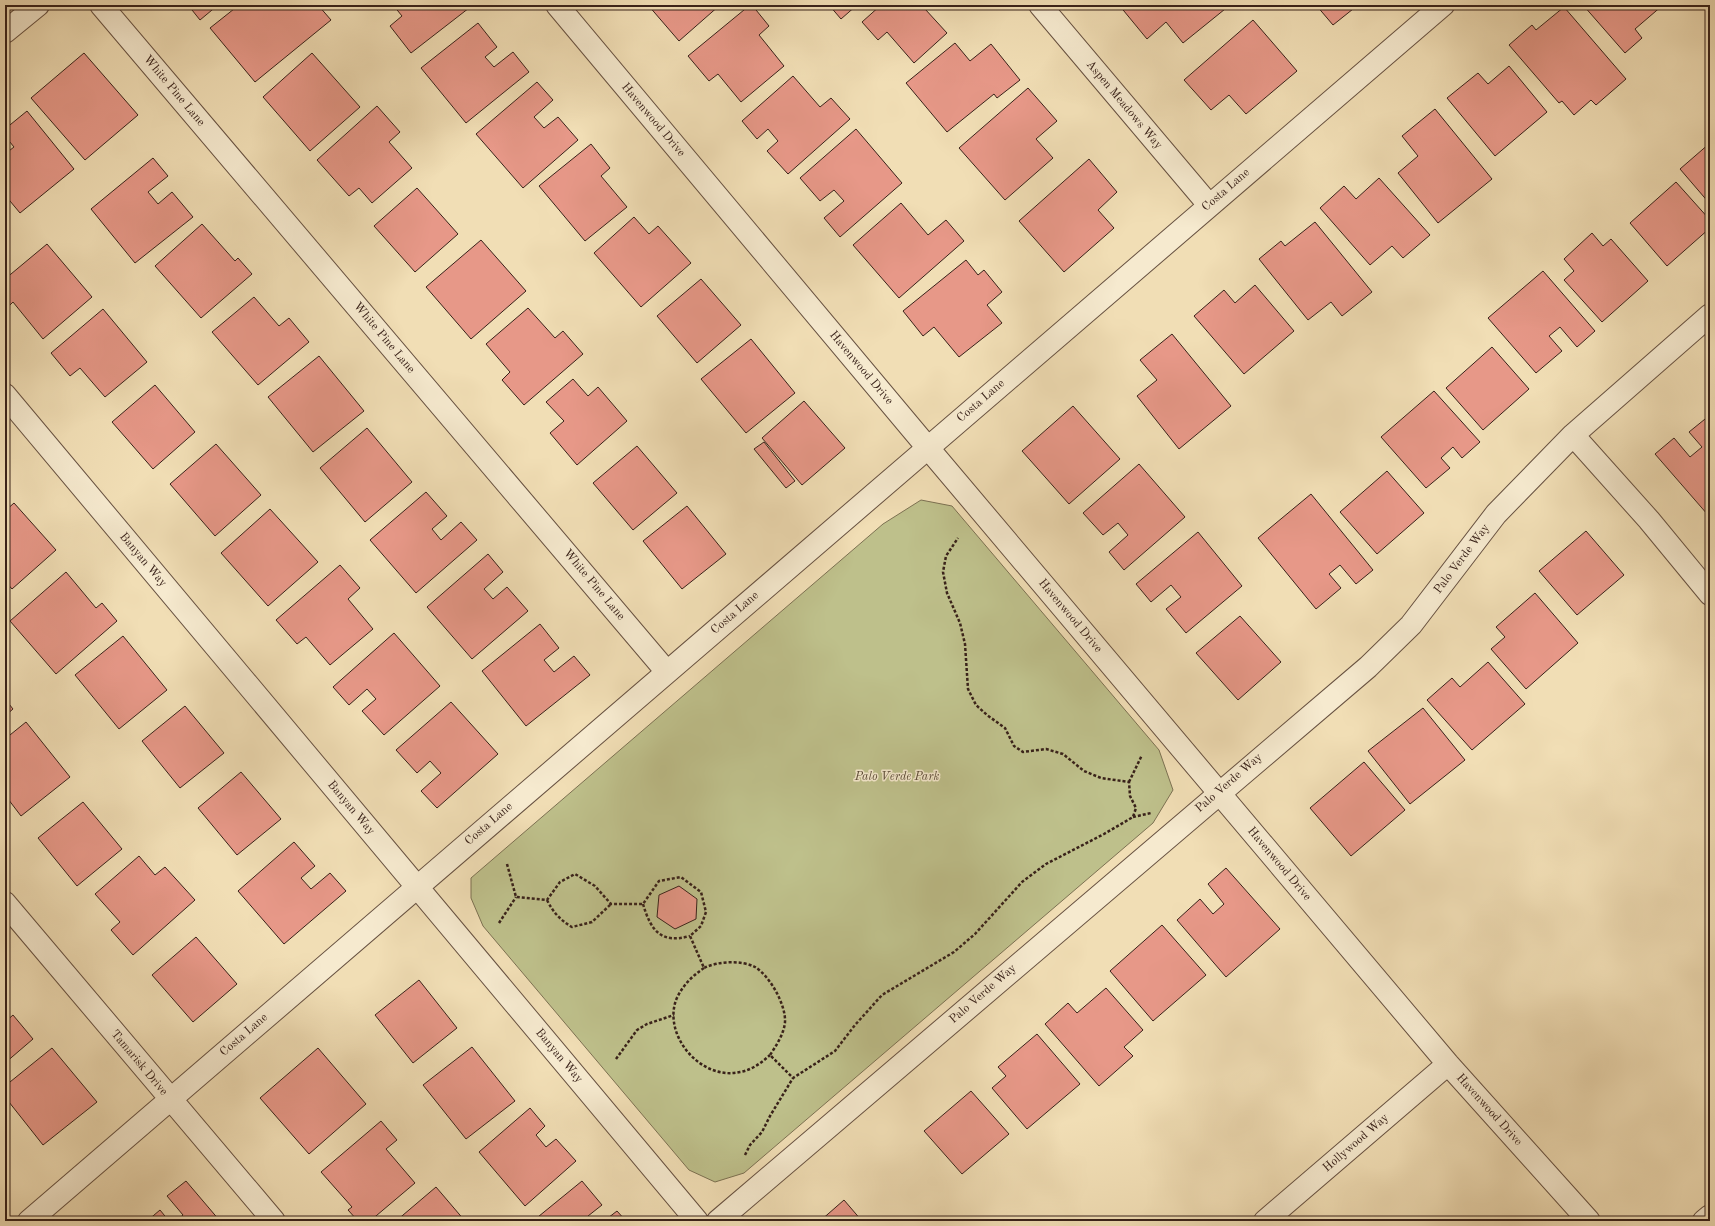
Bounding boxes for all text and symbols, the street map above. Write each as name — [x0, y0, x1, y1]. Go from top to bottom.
street label: White Pine Lane — [141, 53, 207, 129]
street label: Aspen Meadows Way — [1084, 59, 1165, 152]
street label: Havenwood Drive — [619, 81, 687, 159]
street label: Costa Lane — [1200, 166, 1252, 214]
street label: White Pine Lane — [351, 300, 417, 376]
street label: Havenwood Drive — [827, 329, 895, 407]
street label: Costa Lane — [955, 377, 1007, 425]
street label: Palo Verde Way — [1432, 521, 1492, 596]
street label: Banyan Way — [117, 531, 169, 590]
street label: White Pine Lane — [561, 547, 627, 623]
street label: Havenwood Drive — [1036, 577, 1104, 655]
street label: Costa Lane — [709, 589, 761, 637]
street label: Palo Verde Way — [1193, 751, 1265, 815]
park label: Palo Verde Park — [854, 771, 939, 783]
street label: Banyan Way — [325, 779, 377, 838]
street label: Costa Lane — [463, 800, 515, 848]
street label: Havenwood Drive — [1245, 825, 1313, 903]
street label: Palo Verde Way — [947, 962, 1019, 1026]
street label: Costa Lane — [218, 1011, 270, 1059]
street label: Banyan Way — [533, 1027, 585, 1086]
street label: Tamarisk Drive — [108, 1028, 170, 1098]
street label: Havenwood Drive — [1454, 1072, 1525, 1149]
street label: Hollywood Way — [1321, 1111, 1392, 1175]

